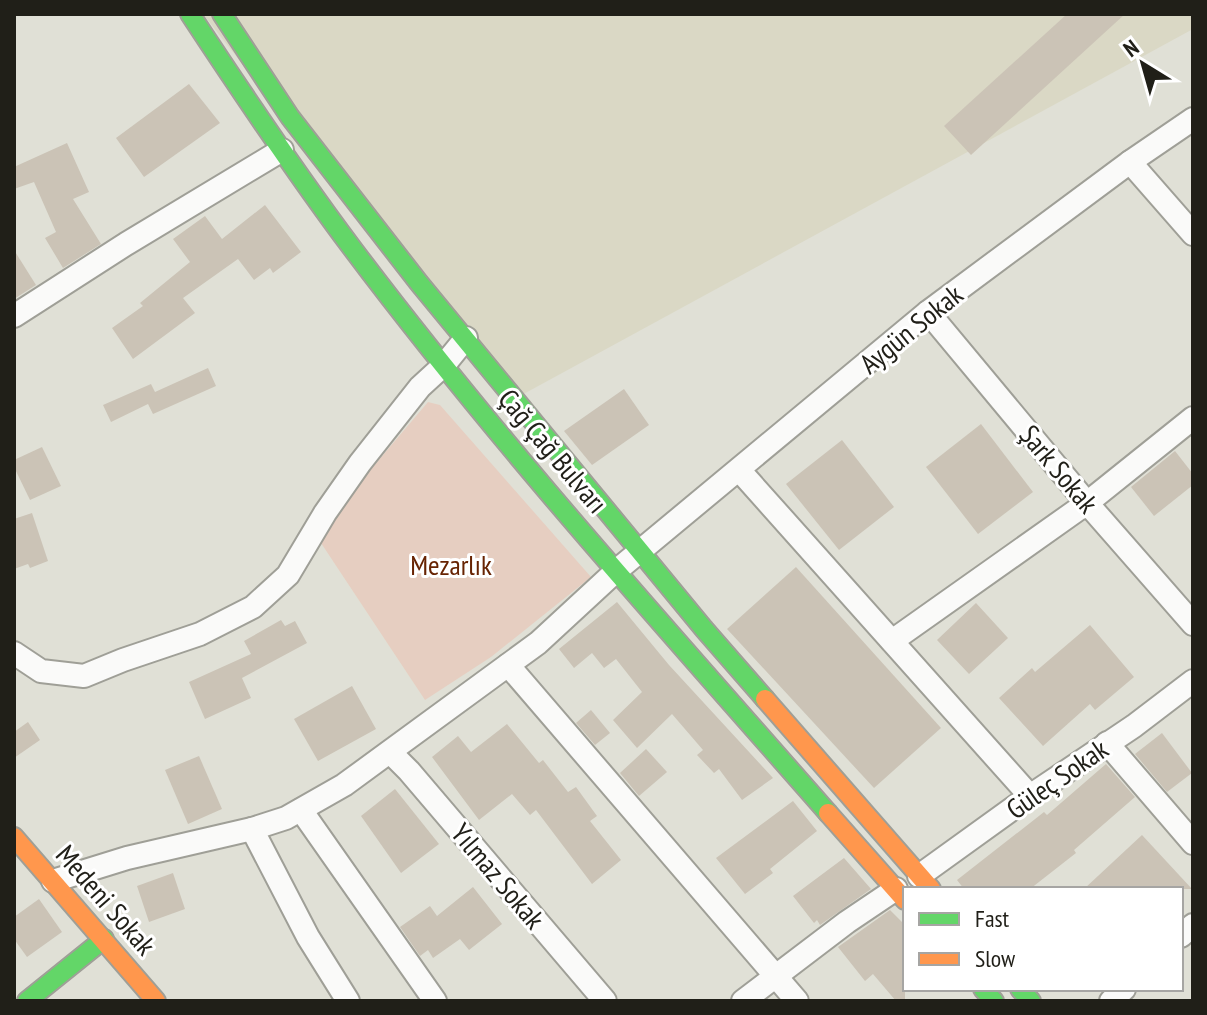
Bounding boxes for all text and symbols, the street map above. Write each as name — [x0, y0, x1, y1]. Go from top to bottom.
north arrow — [1103, 24, 1183, 104]
text: N — [1118, 33, 1144, 63]
street label: Aygün Sokak — [851, 276, 970, 382]
street label: Çağ Çağ Bulvarı — [491, 381, 616, 520]
street label: Şark Sokak — [1012, 417, 1107, 521]
park label: Mezarlık — [410, 546, 492, 583]
street label: Güleç Sokak — [999, 730, 1115, 827]
street label: Yılmaz Sokak — [443, 815, 553, 936]
street label: Medeni Sokak — [48, 837, 165, 963]
legend — [903, 887, 1183, 991]
text: Fast — [975, 903, 1010, 934]
text: Slow — [975, 943, 1016, 974]

